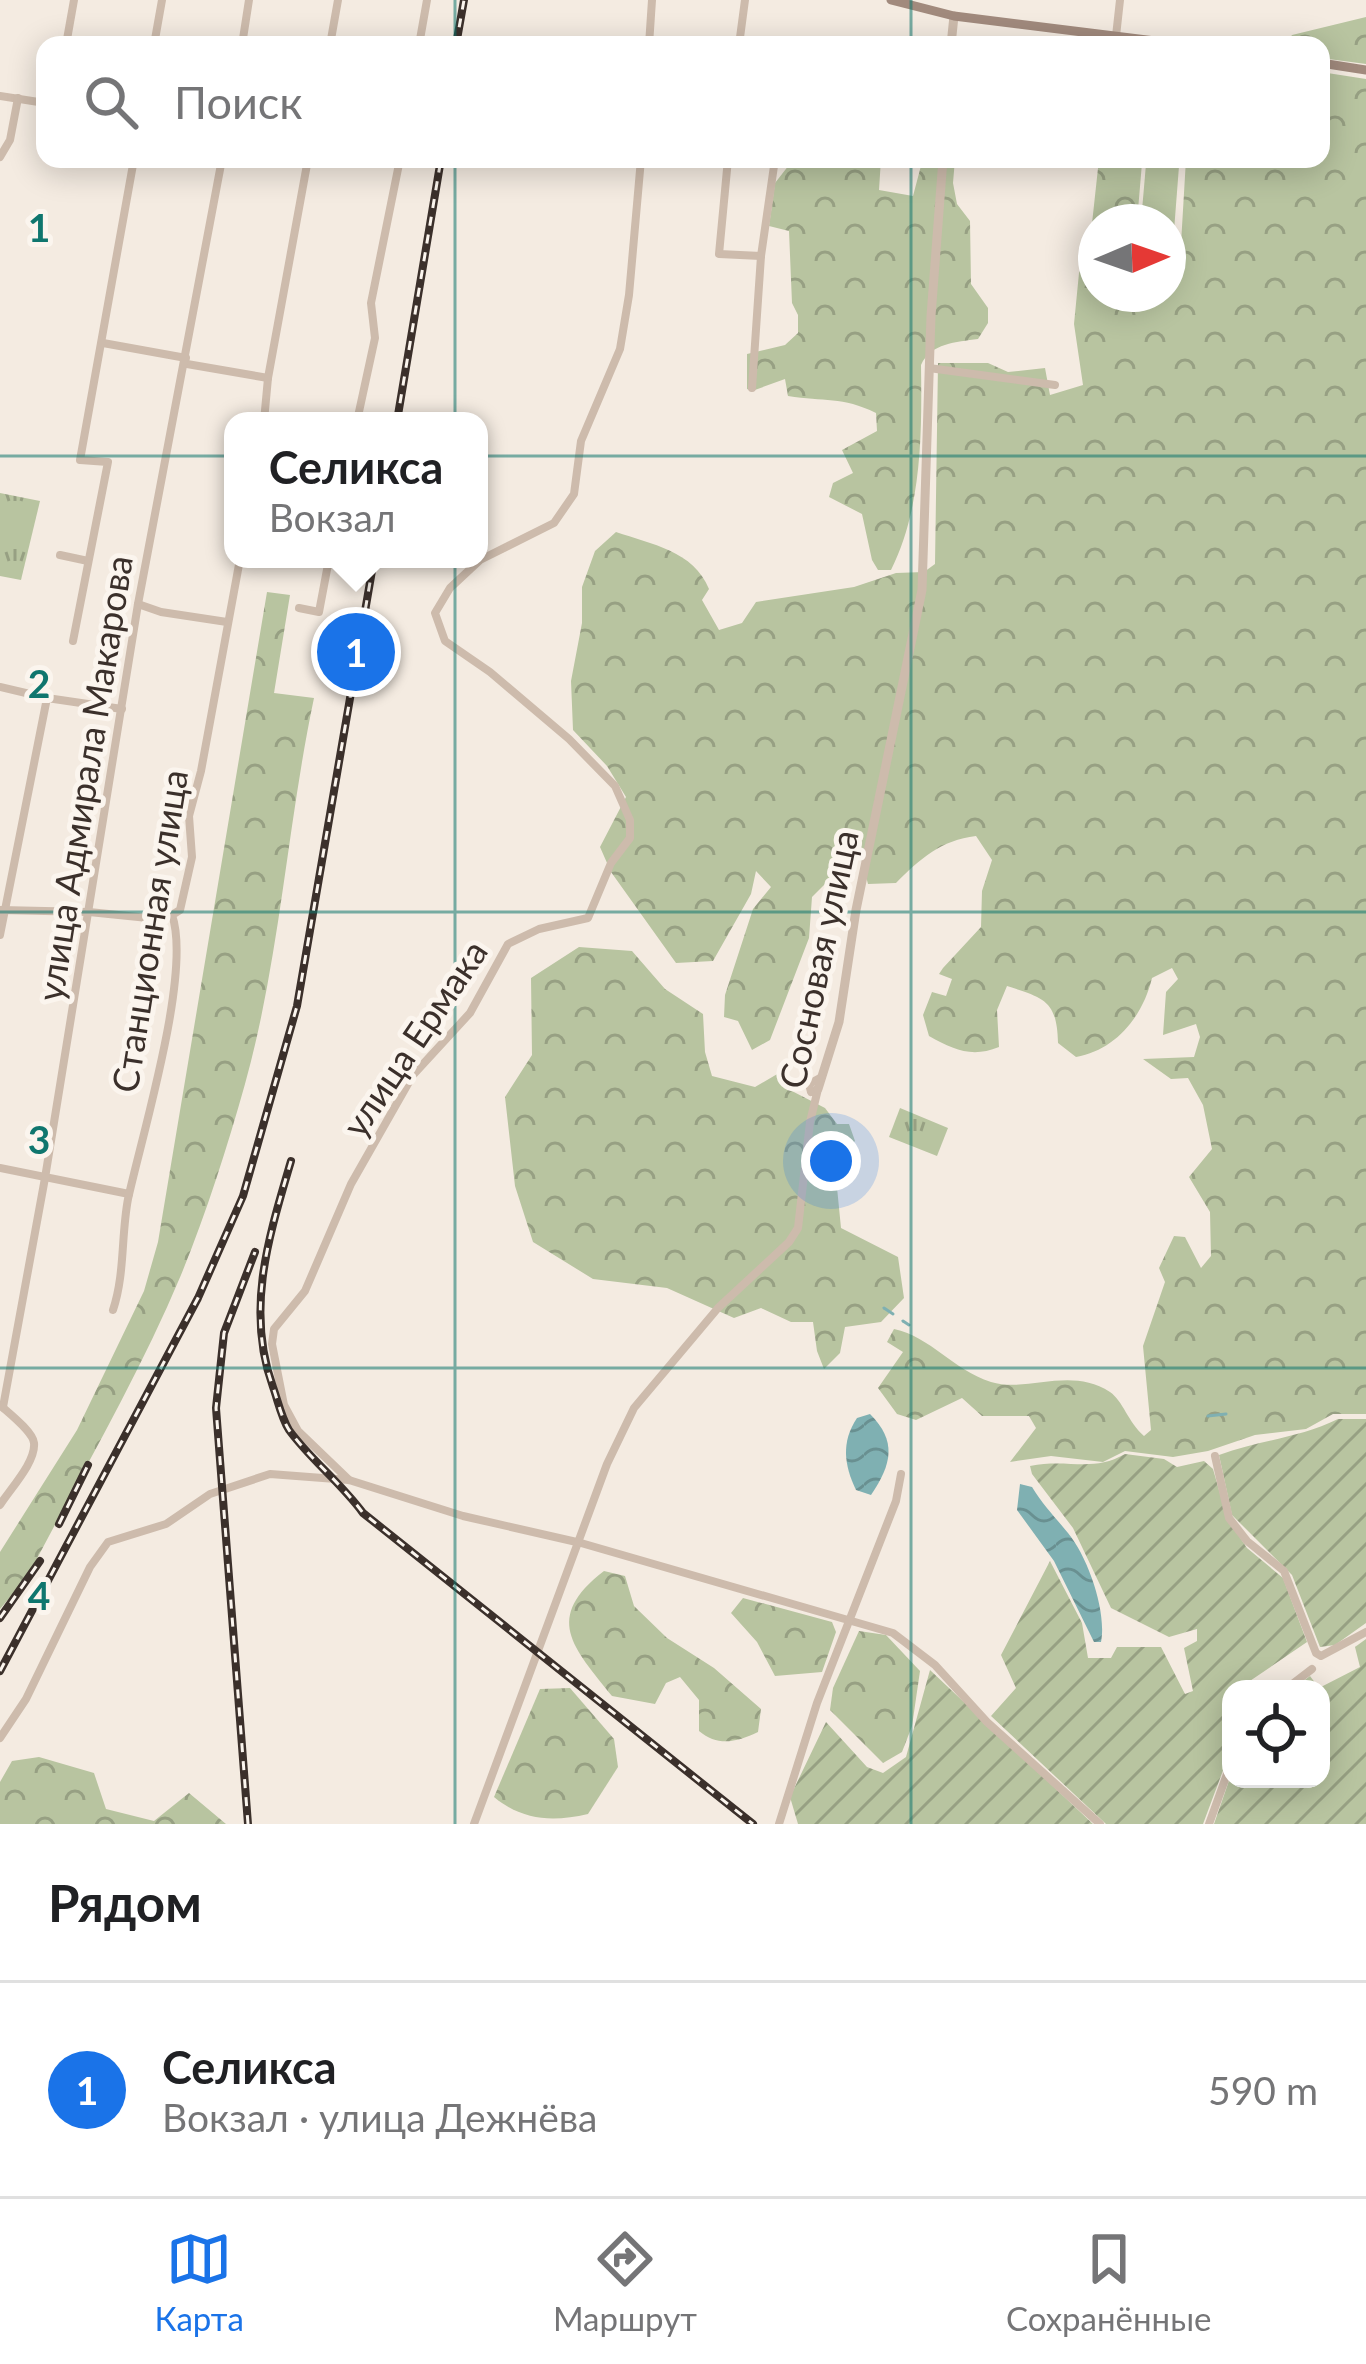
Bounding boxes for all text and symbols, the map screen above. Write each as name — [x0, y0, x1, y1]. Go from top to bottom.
search box — [36, 36, 1330, 168]
icon: search — [78, 69, 144, 135]
text: Поиск — [174, 75, 303, 129]
text: 1 — [28, 204, 50, 250]
north arrow — [1078, 204, 1186, 312]
popup — [224, 412, 488, 568]
text: Селикса — [269, 440, 443, 494]
text: Вокзал — [269, 494, 396, 540]
street label: улица Адмирала Макарова — [27, 552, 141, 1004]
pin: 1 — [317, 607, 395, 697]
text: 2 — [28, 660, 50, 706]
street label: Станционная улица — [102, 767, 196, 1095]
street label: Сосновая улица — [769, 826, 867, 1092]
street label: улица Ермака — [332, 931, 496, 1145]
text: 3 — [28, 1116, 50, 1162]
your location — [801, 1131, 861, 1191]
text: 4 — [28, 1572, 50, 1618]
map controls — [1222, 1680, 1330, 1788]
button: locate — [1222, 1680, 1330, 1788]
text: Рядом — [48, 1872, 202, 1933]
text: Селикса — [162, 2040, 337, 2094]
text: 1 — [76, 2067, 98, 2113]
text: 590 m — [1208, 2067, 1318, 2113]
text: Вокзал · улица Дежнёва — [162, 2094, 598, 2140]
tab: Карта — [155, 2226, 244, 2338]
tab: Маршрут — [553, 2226, 697, 2338]
tab: Сохранённые — [1006, 2226, 1211, 2338]

